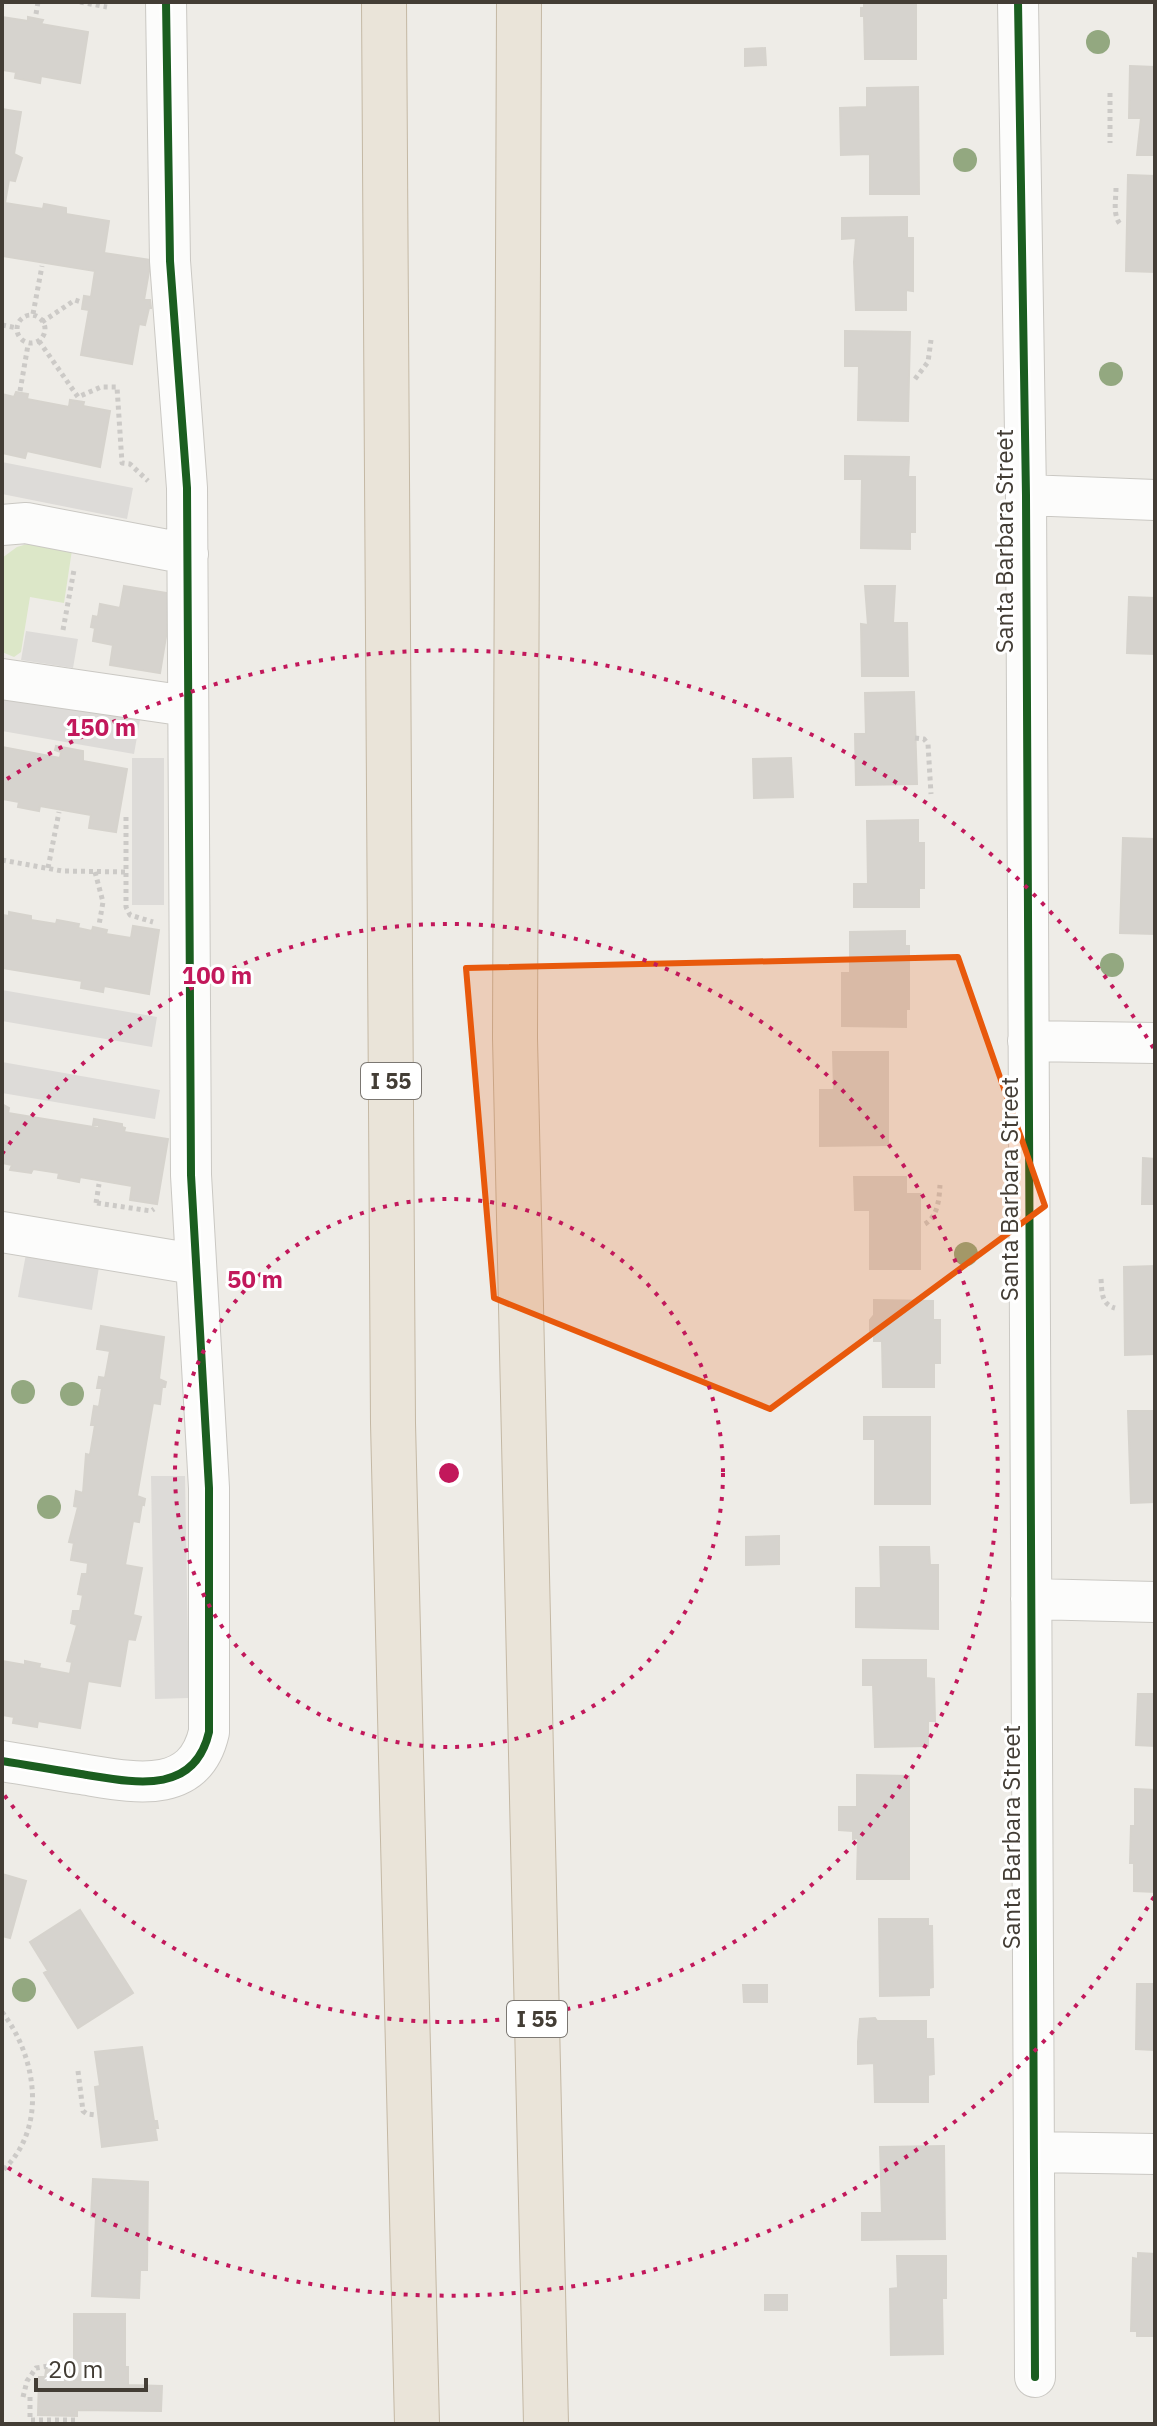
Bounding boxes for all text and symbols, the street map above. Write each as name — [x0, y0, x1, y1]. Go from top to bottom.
street label: Santa Barbara Street — [988, 429, 1020, 653]
text: 150 m — [66, 711, 136, 743]
text: 100 m — [182, 959, 252, 991]
road number: I 55 — [361, 1063, 421, 1099]
street label: Santa Barbara Street — [993, 1077, 1025, 1301]
text: 50 m — [227, 1263, 283, 1295]
centre of rings — [435, 1459, 463, 1487]
street label: Santa Barbara Street — [995, 1725, 1027, 1949]
road number: I 55 — [507, 2001, 567, 2037]
scale bar — [36, 2342, 146, 2392]
text: 20 m — [48, 2353, 103, 2385]

